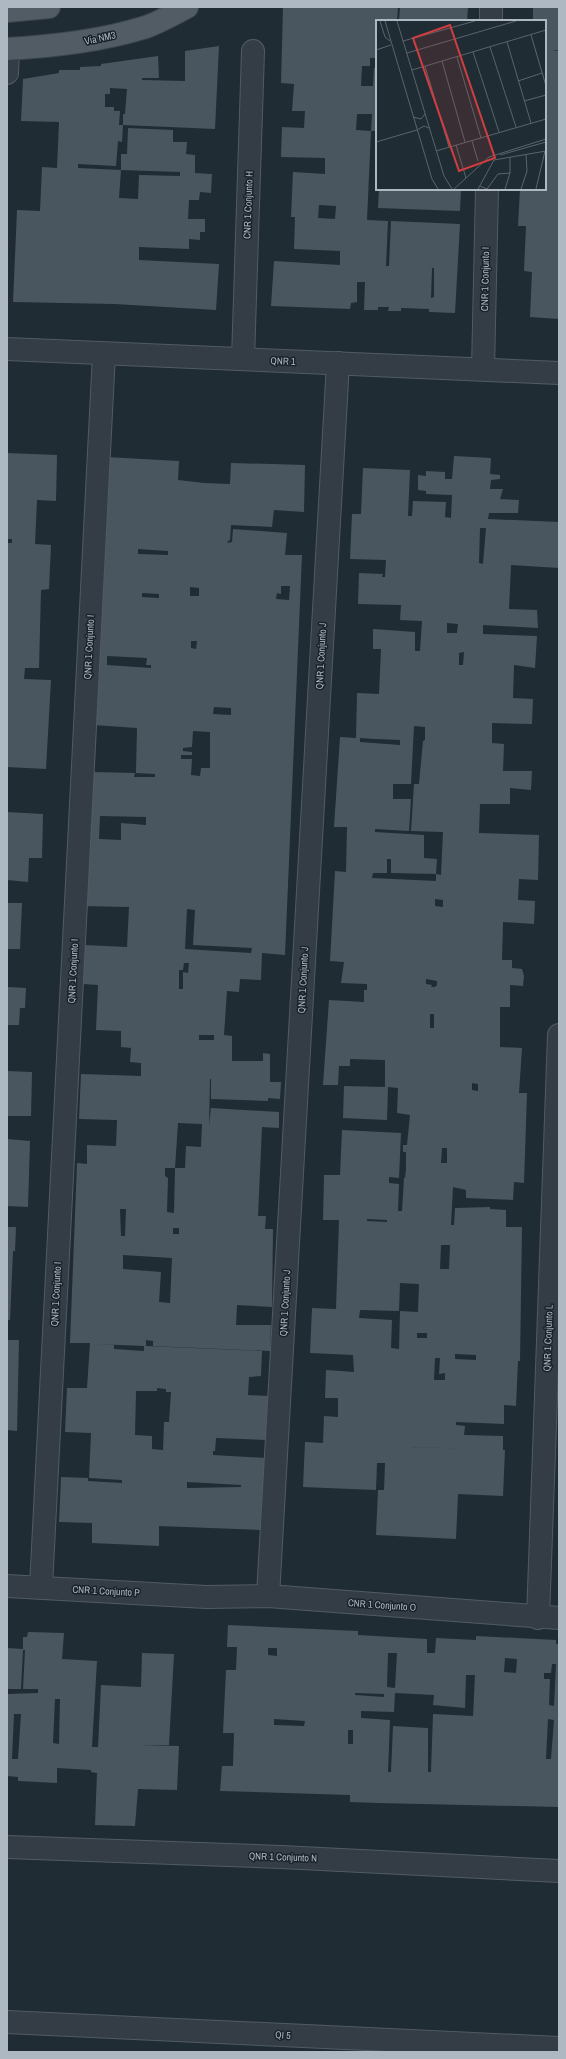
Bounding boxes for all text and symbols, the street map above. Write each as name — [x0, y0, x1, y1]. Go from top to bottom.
inset map — [376, 20, 546, 190]
street label: Via NM3 — [83, 28, 117, 48]
street label: CNR 1 Conjunto H — [240, 171, 256, 239]
street label: CNR 1 Conjunto I — [478, 247, 492, 311]
street label: QNR 1 — [270, 354, 296, 368]
street label: QNR 1 Conjunto I — [81, 614, 97, 680]
street label: QNR 1 Conjunto J — [313, 622, 329, 690]
street label: QNR 1 Conjunto I — [65, 938, 81, 1004]
street label: QNR 1 Conjunto J — [295, 946, 311, 1014]
street label: QNR 1 Conjunto I — [48, 1261, 64, 1327]
street label: QNR 1 Conjunto J — [277, 1269, 293, 1337]
street label: QNR 1 Conjunto L — [540, 1304, 556, 1372]
street label: CNR 1 Conjunto P — [72, 1583, 141, 1599]
street label: CNR 1 Conjunto O — [347, 1596, 417, 1614]
street label: QNR 1 Conjunto N — [249, 1849, 317, 1865]
street label: QI 5 — [275, 2028, 292, 2042]

